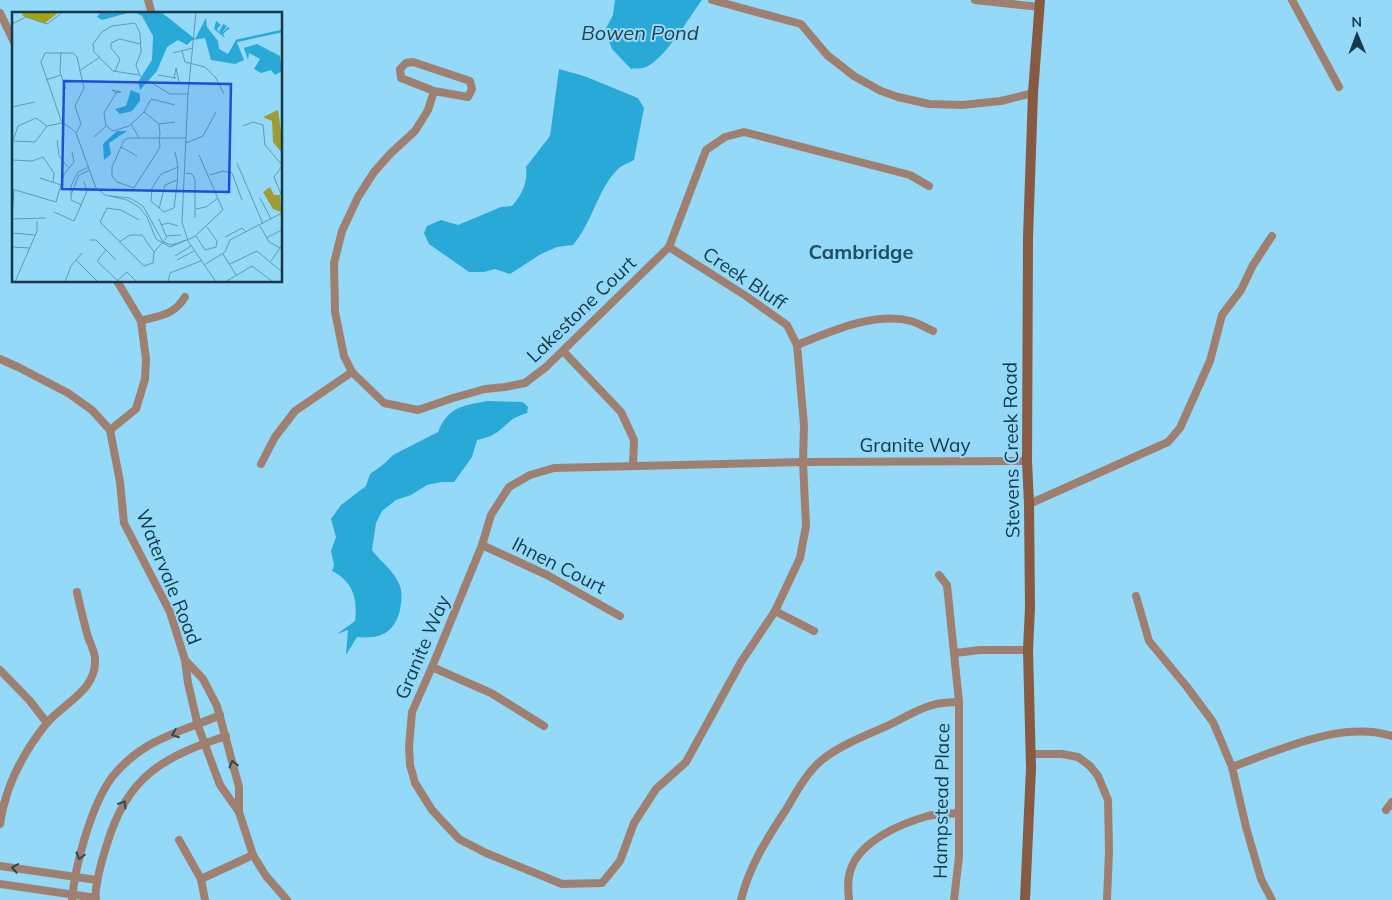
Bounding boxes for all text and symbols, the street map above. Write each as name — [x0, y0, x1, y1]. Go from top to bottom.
north arrow — [1332, 10, 1382, 60]
inset map — [12, 12, 282, 282]
text: N — [1351, 13, 1362, 31]
water label: Bowen Pond — [581, 20, 699, 45]
district label: Cambridge — [809, 239, 914, 264]
street label: Creek Bluff — [698, 241, 792, 315]
street label: Lakestone Court — [521, 250, 641, 367]
street label: Stevens Creek Road — [997, 362, 1025, 538]
street label: Granite Way — [859, 433, 971, 457]
street label: Watervale Road — [131, 506, 207, 648]
street label: Ihnen Court — [508, 531, 610, 599]
street label: Granite Way — [389, 591, 455, 703]
street label: Hampstead Place — [928, 723, 954, 879]
one-way arrow — [171, 728, 180, 738]
one-way arrow — [228, 760, 239, 769]
one-way arrow — [117, 800, 127, 809]
one-way arrow — [76, 851, 86, 859]
one-way arrow — [10, 864, 19, 874]

